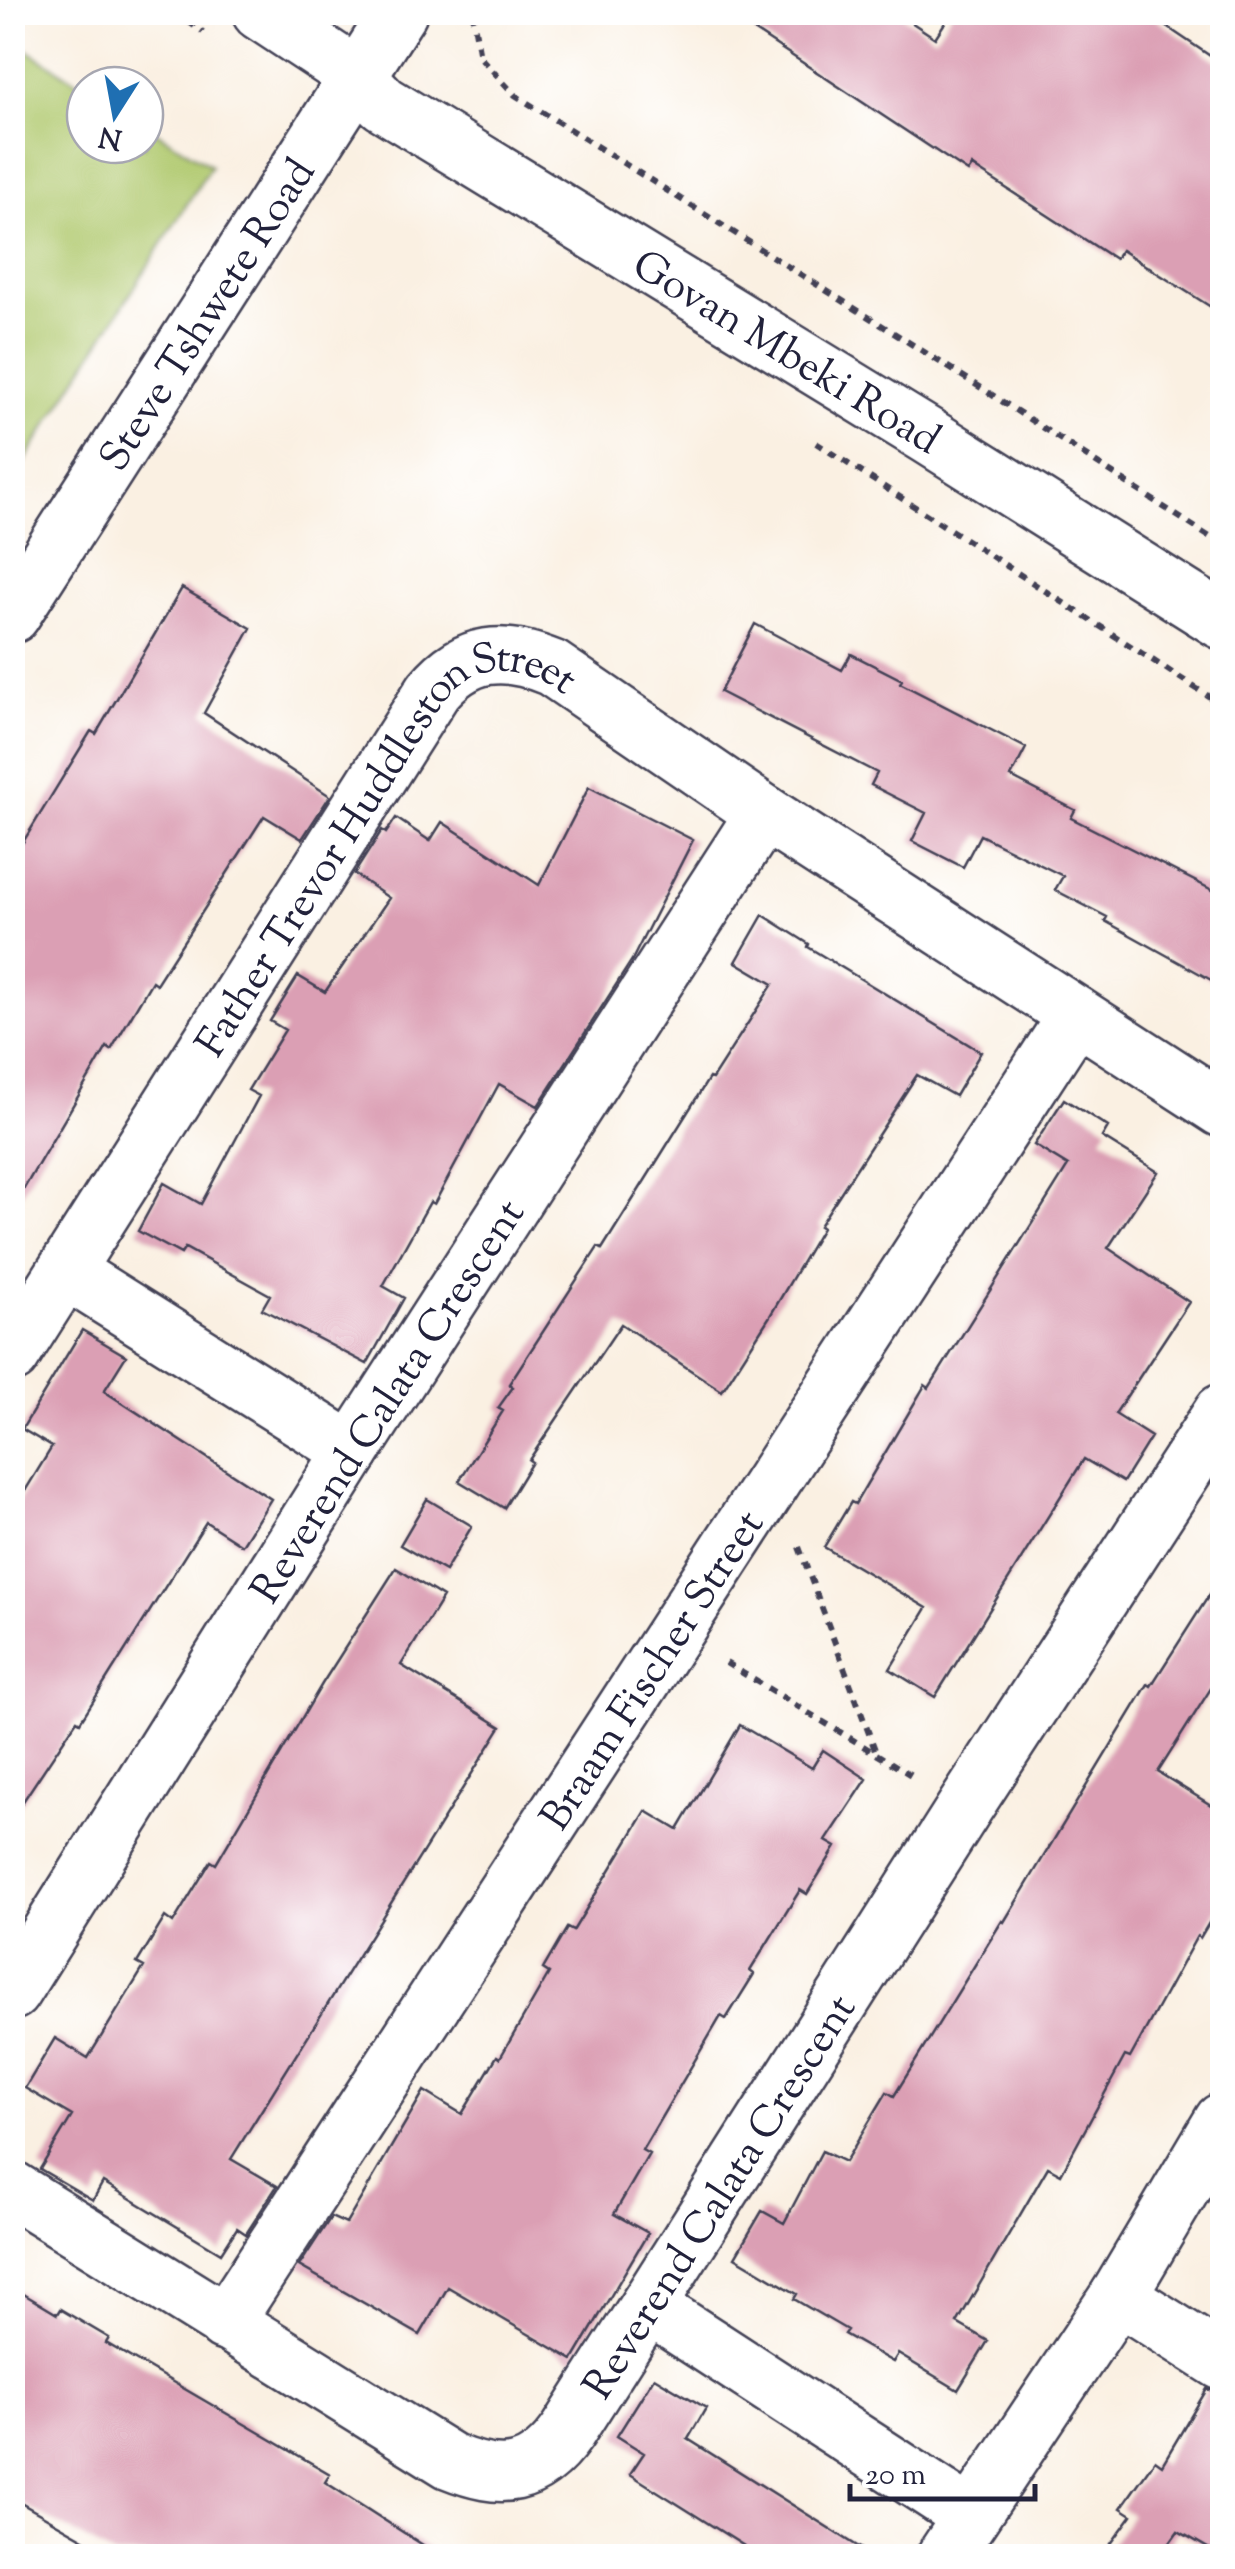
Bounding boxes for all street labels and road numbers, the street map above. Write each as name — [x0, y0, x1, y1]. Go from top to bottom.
street label: Steve Tshwete Road — [87, 148, 332, 485]
street label: Govan Mbeki Road — [620, 237, 951, 472]
street label: Father Trevor Huddleston Street — [183, 630, 588, 1070]
street label: Reverend Calata Crescent — [238, 1189, 542, 1617]
street label: Braam Fischer Street — [528, 1500, 781, 1844]
street label: Reverend Calata Crescent — [571, 1984, 873, 2412]

